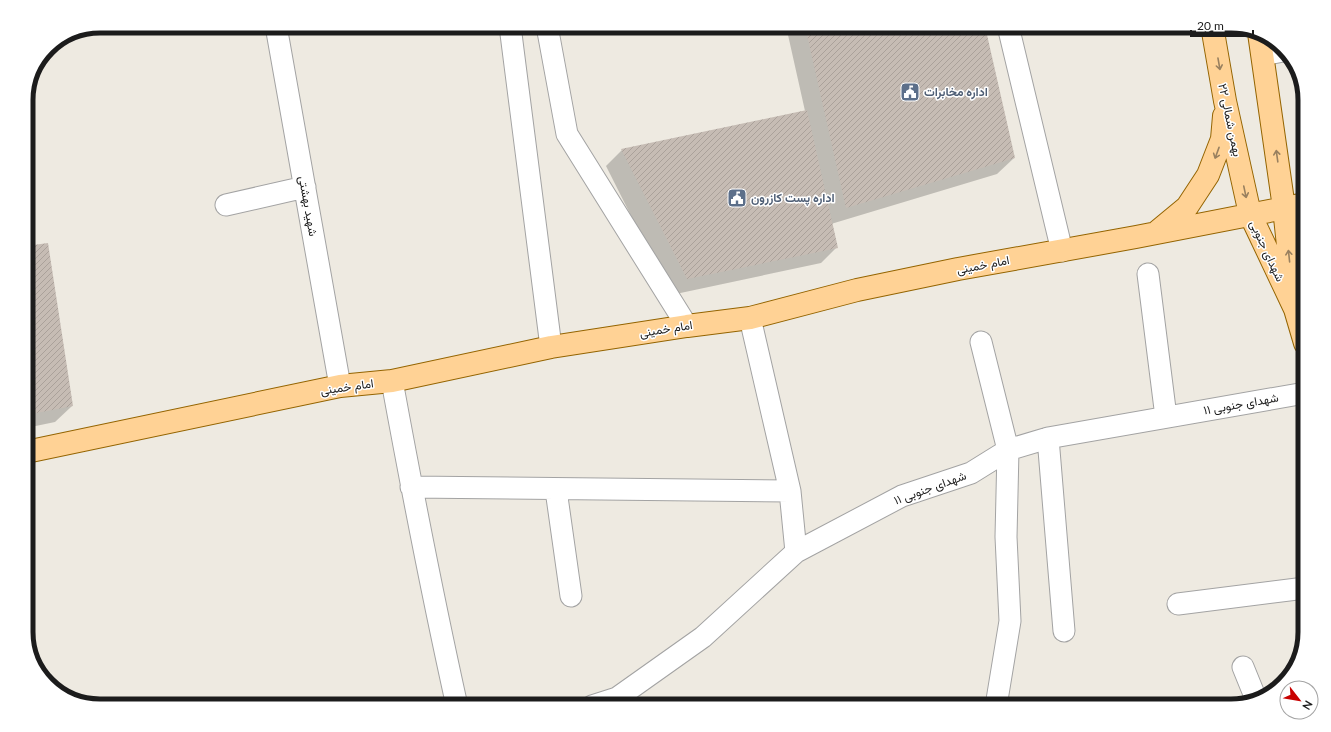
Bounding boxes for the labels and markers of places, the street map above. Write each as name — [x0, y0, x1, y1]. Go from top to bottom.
public building icon: اداره مخابرات — [899, 81, 921, 103]
place label: اداره مخابرات — [924, 84, 988, 100]
public building icon: اداره پست کازرون — [726, 187, 748, 209]
place label: اداره پست کازرون — [751, 190, 835, 206]

